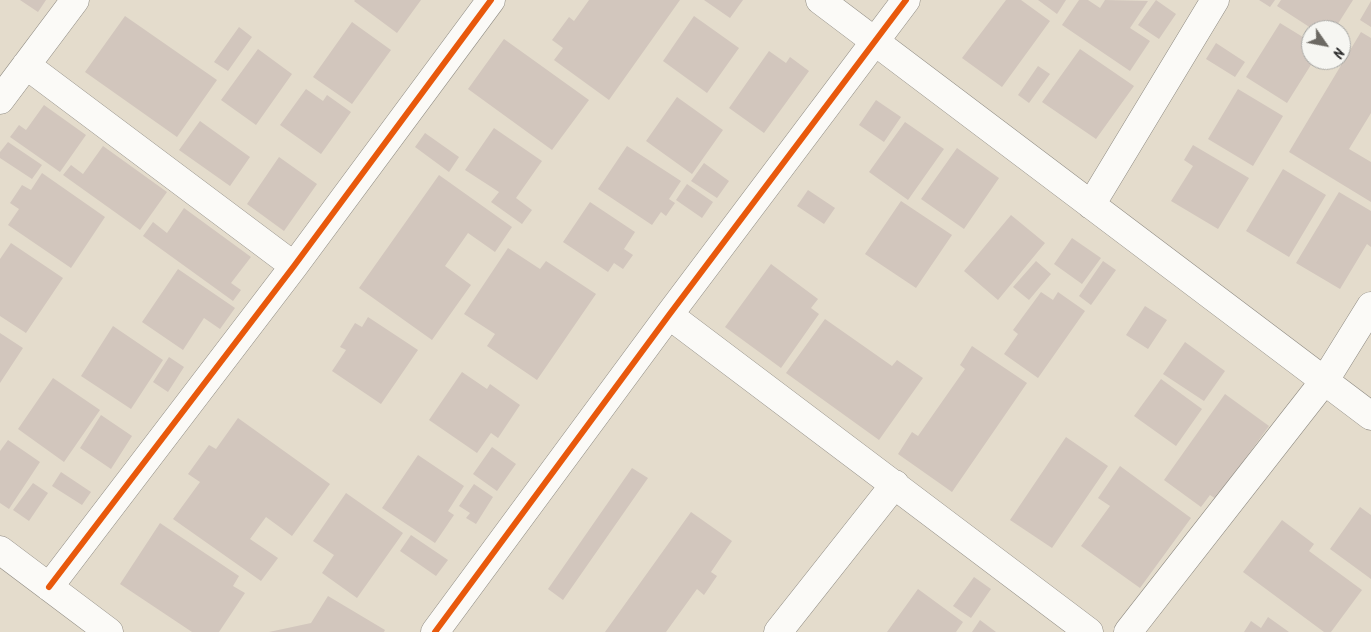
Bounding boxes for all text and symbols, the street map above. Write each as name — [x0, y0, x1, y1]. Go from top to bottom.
north arrow — [1301, 20, 1351, 70]
text: N — [1326, 43, 1349, 62]

